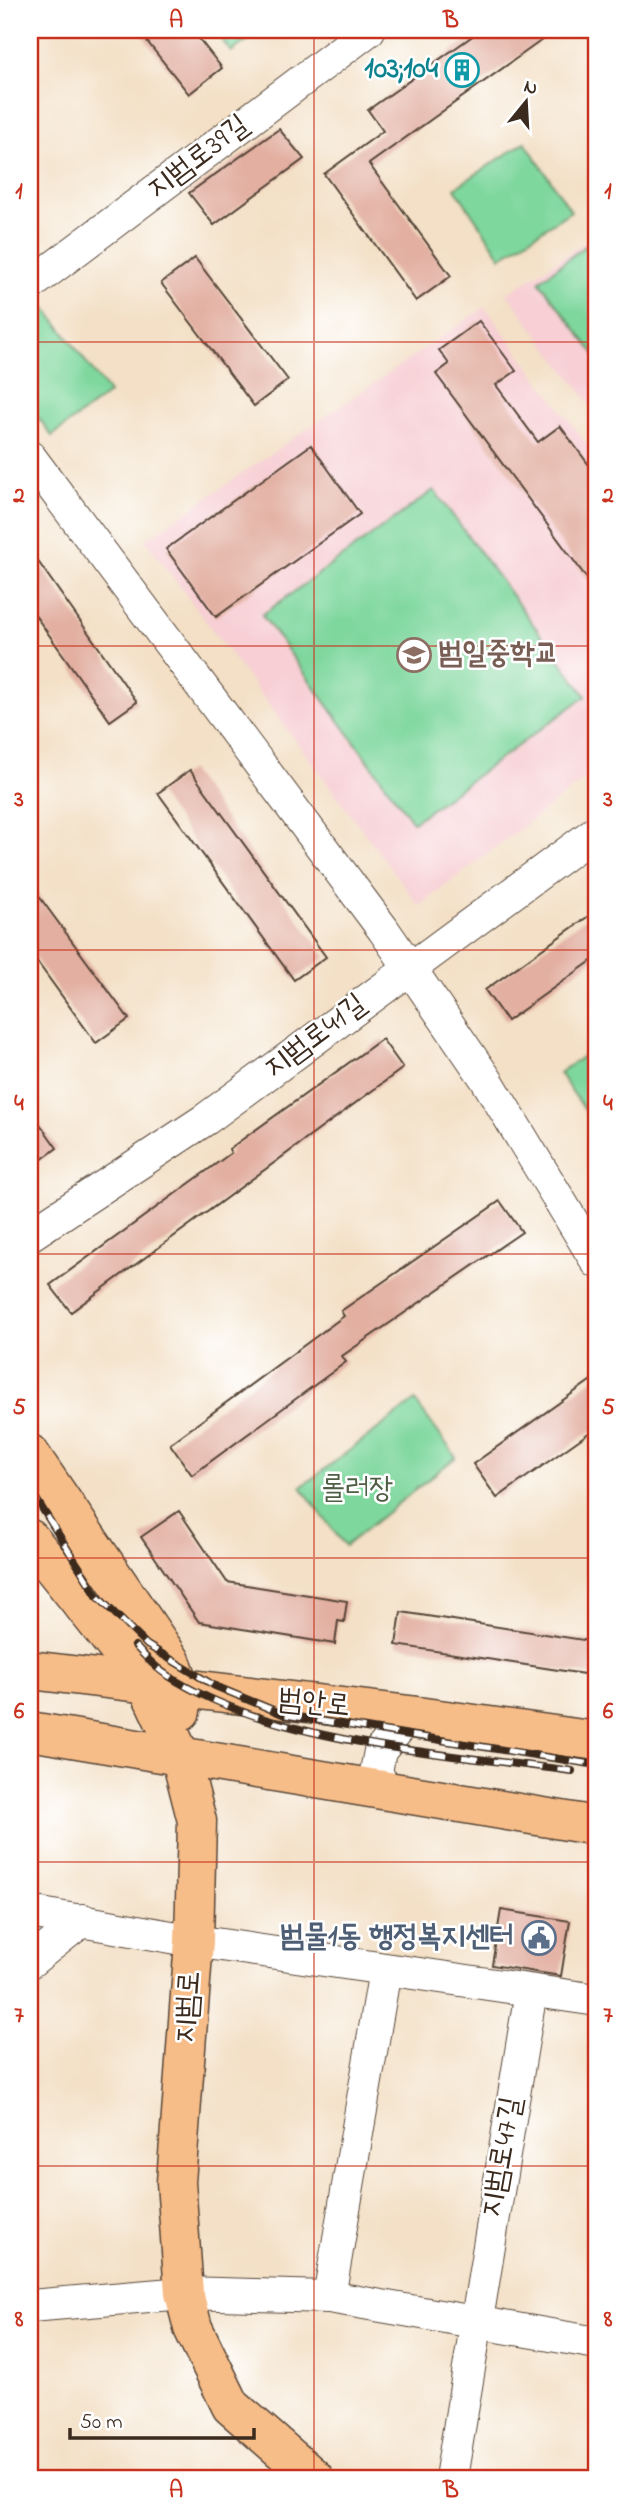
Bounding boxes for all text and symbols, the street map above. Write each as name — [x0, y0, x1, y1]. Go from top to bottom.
text: A — [169, 5, 183, 38]
text: B — [442, 5, 459, 38]
place label: 103;104 — [364, 48, 439, 92]
building icon: 103;104 — [443, 51, 481, 89]
north arrow — [490, 66, 560, 136]
text: N — [520, 73, 541, 103]
street label: 지범로39길 — [139, 105, 259, 211]
text: 1 — [15, 176, 23, 209]
text: 1 — [604, 176, 612, 209]
text: 2 — [12, 480, 25, 513]
text: 2 — [601, 480, 614, 513]
place label: 범일중학교 — [438, 633, 559, 677]
school or university icon: 범일중학교 — [395, 636, 433, 674]
text: 3 — [13, 784, 24, 817]
text: 3 — [602, 784, 613, 817]
street label: 지범로41길 — [255, 984, 377, 1090]
text: 4 — [14, 1088, 24, 1121]
text: 4 — [603, 1088, 613, 1121]
text: 5 — [12, 1392, 26, 1425]
text: 5 — [601, 1392, 615, 1425]
park label: 롤러장 — [321, 1468, 393, 1512]
street label: 범안로 — [276, 1678, 352, 1730]
text: 6 — [14, 1696, 25, 1729]
text: 6 — [603, 1696, 614, 1729]
place label: 범물1동 행정복지센터 — [280, 1916, 514, 1960]
public building icon: 범물1동 행정복지센터 — [520, 1919, 558, 1957]
street label: 지범로 — [165, 1969, 213, 2045]
text: 7 — [14, 2000, 24, 2033]
text: 7 — [603, 2000, 613, 2033]
street label: 지범로47길 — [471, 2093, 535, 2221]
text: 8 — [14, 2304, 24, 2337]
text: 8 — [603, 2304, 613, 2337]
scale bar — [70, 2396, 254, 2440]
text: 50 m — [80, 2408, 123, 2438]
text: A — [169, 2475, 183, 2508]
text: B — [442, 2475, 459, 2508]

